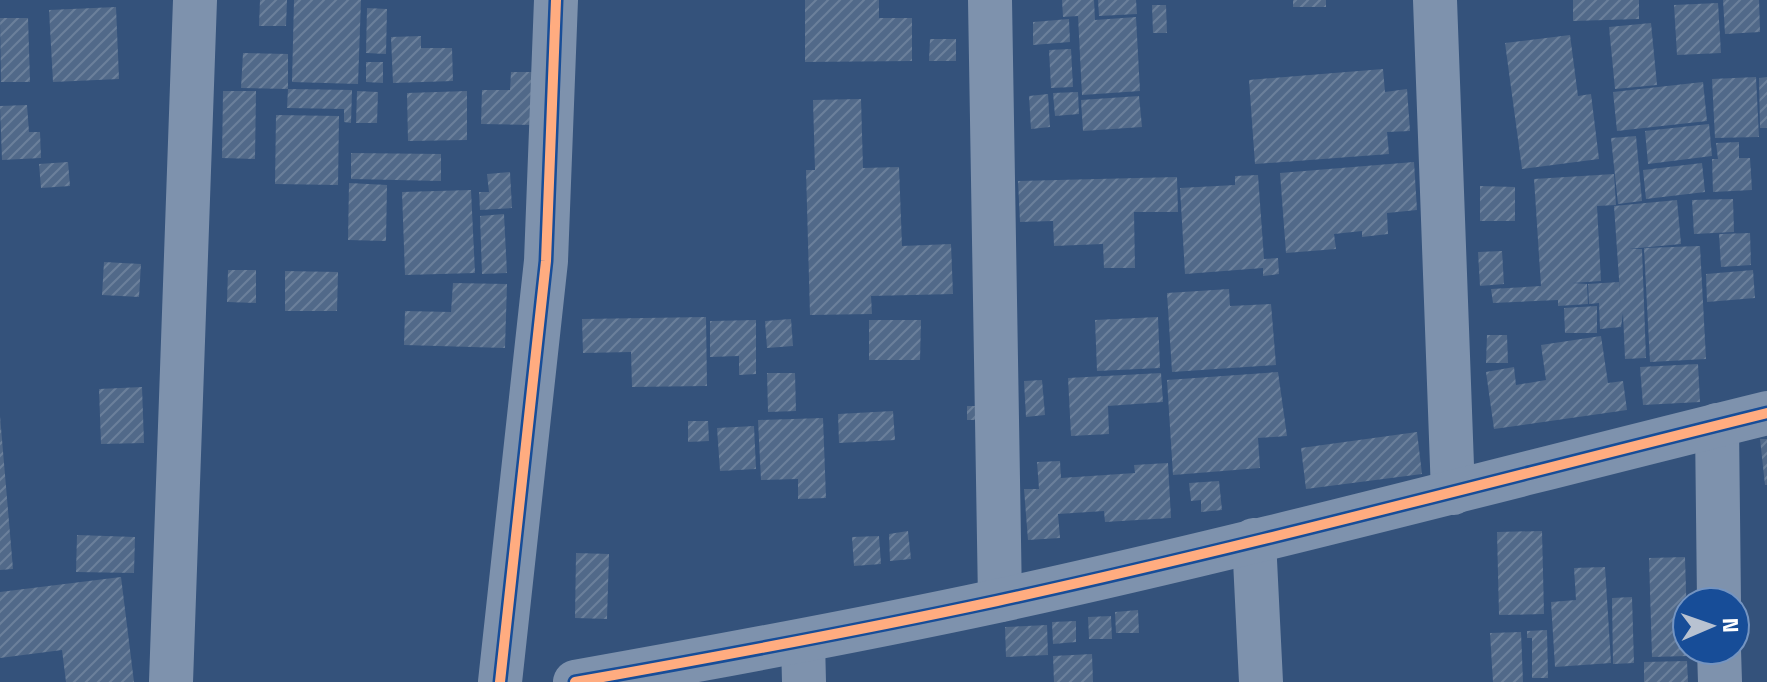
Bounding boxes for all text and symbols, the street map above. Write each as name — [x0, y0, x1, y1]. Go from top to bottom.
north arrow — [1671, 586, 1751, 666]
text: N — [1714, 617, 1748, 634]

